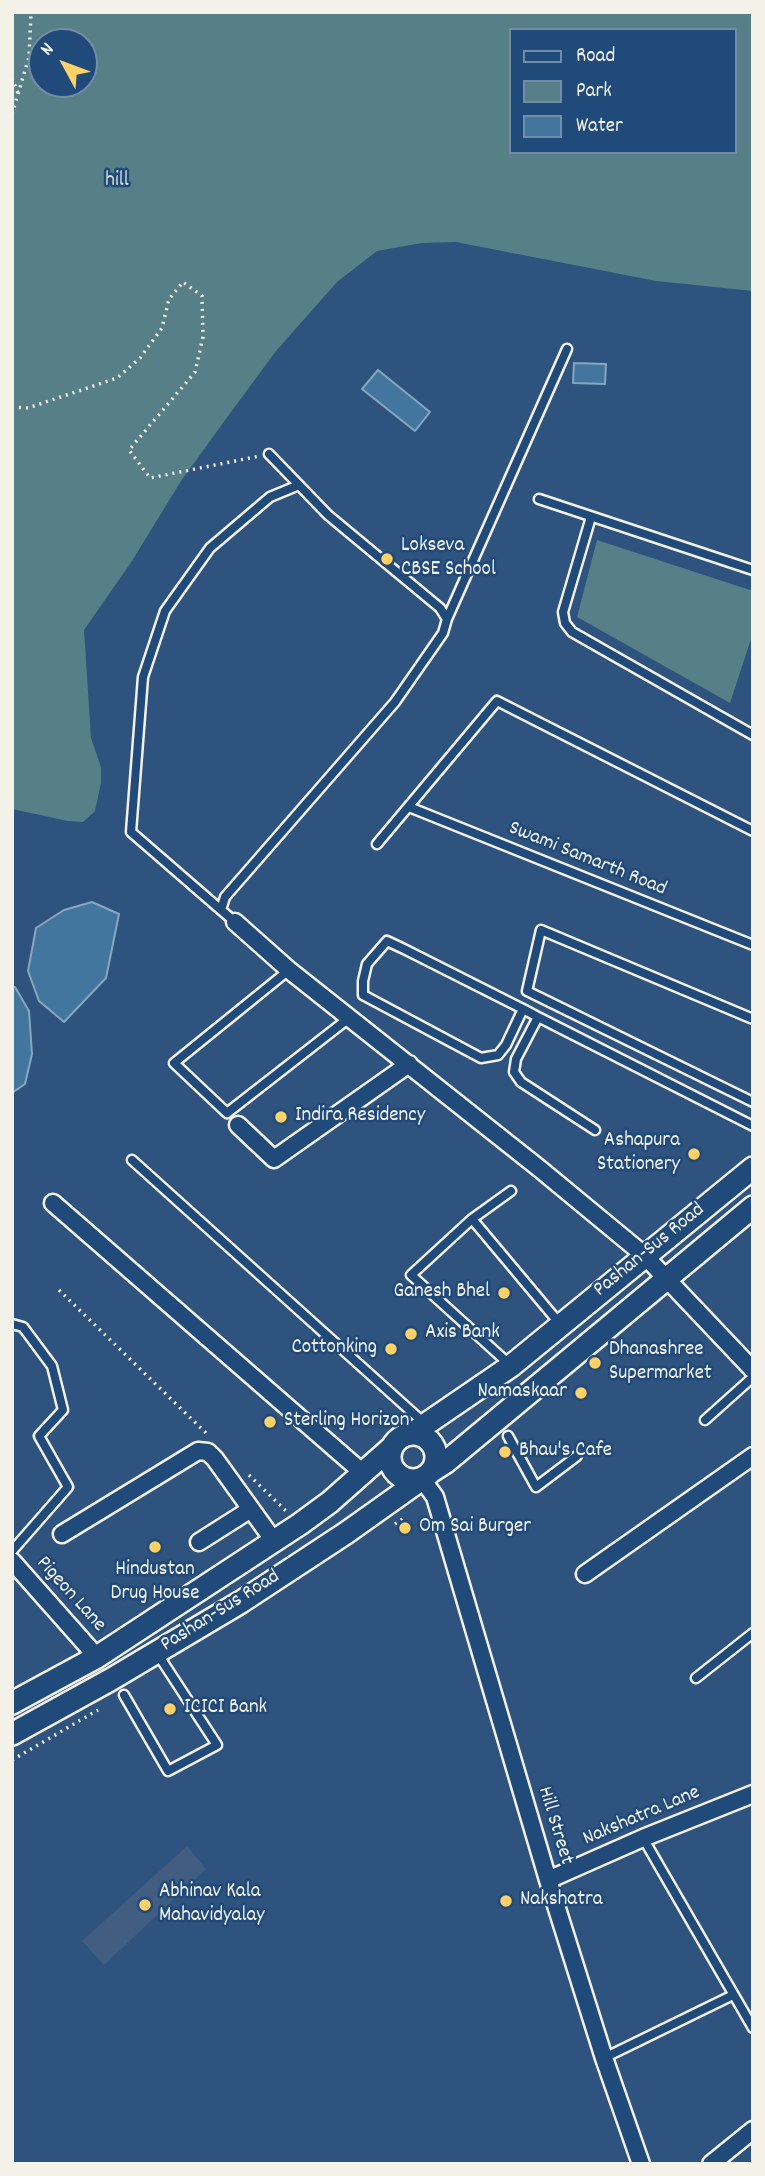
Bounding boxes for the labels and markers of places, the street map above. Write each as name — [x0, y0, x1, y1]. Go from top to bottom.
place label: Lokseva CBSE School — [401, 534, 496, 584]
marker: Lokseva CBSE School — [379, 551, 395, 567]
place label: Indira Residency — [295, 1104, 425, 1130]
marker: Indira Residency — [273, 1109, 289, 1125]
place label: Ashapura Stationery — [597, 1129, 680, 1179]
marker: Ashapura Stationery — [686, 1146, 702, 1162]
place label: Ganesh Bhel — [394, 1280, 490, 1306]
marker: Ganesh Bhel — [496, 1285, 512, 1301]
place label: Axis Bank — [425, 1321, 500, 1347]
marker: Axis Bank — [403, 1326, 419, 1342]
place label: Cottonking — [291, 1336, 377, 1362]
place label: Dhanashree Supermarket — [609, 1338, 712, 1388]
marker: Cottonking — [383, 1341, 399, 1357]
marker: Dhanashree Supermarket — [587, 1355, 603, 1371]
place label: Namaskaar — [478, 1380, 567, 1406]
marker: Namaskaar — [573, 1385, 589, 1401]
place label: Sterling Horizon — [284, 1409, 409, 1435]
marker: Sterling Horizon — [262, 1414, 278, 1430]
place label: Bhau's Cafe — [519, 1439, 612, 1465]
marker: Bhau's Cafe — [497, 1444, 513, 1460]
place label: Om Sai Burger — [419, 1515, 531, 1541]
marker: Om Sai Burger — [397, 1520, 413, 1536]
marker: Hindustan Drug House — [147, 1539, 163, 1555]
place label: Hindustan Drug House — [111, 1558, 199, 1608]
place label: ICICI Bank — [184, 1696, 267, 1722]
marker: ICICI Bank — [162, 1701, 178, 1717]
place label: Abhinav Kala Mahavidyalay — [159, 1880, 265, 1930]
place label: Nakshatra — [520, 1888, 603, 1914]
marker: Nakshatra — [498, 1893, 514, 1909]
marker: Abhinav Kala Mahavidyalay — [137, 1897, 153, 1913]

